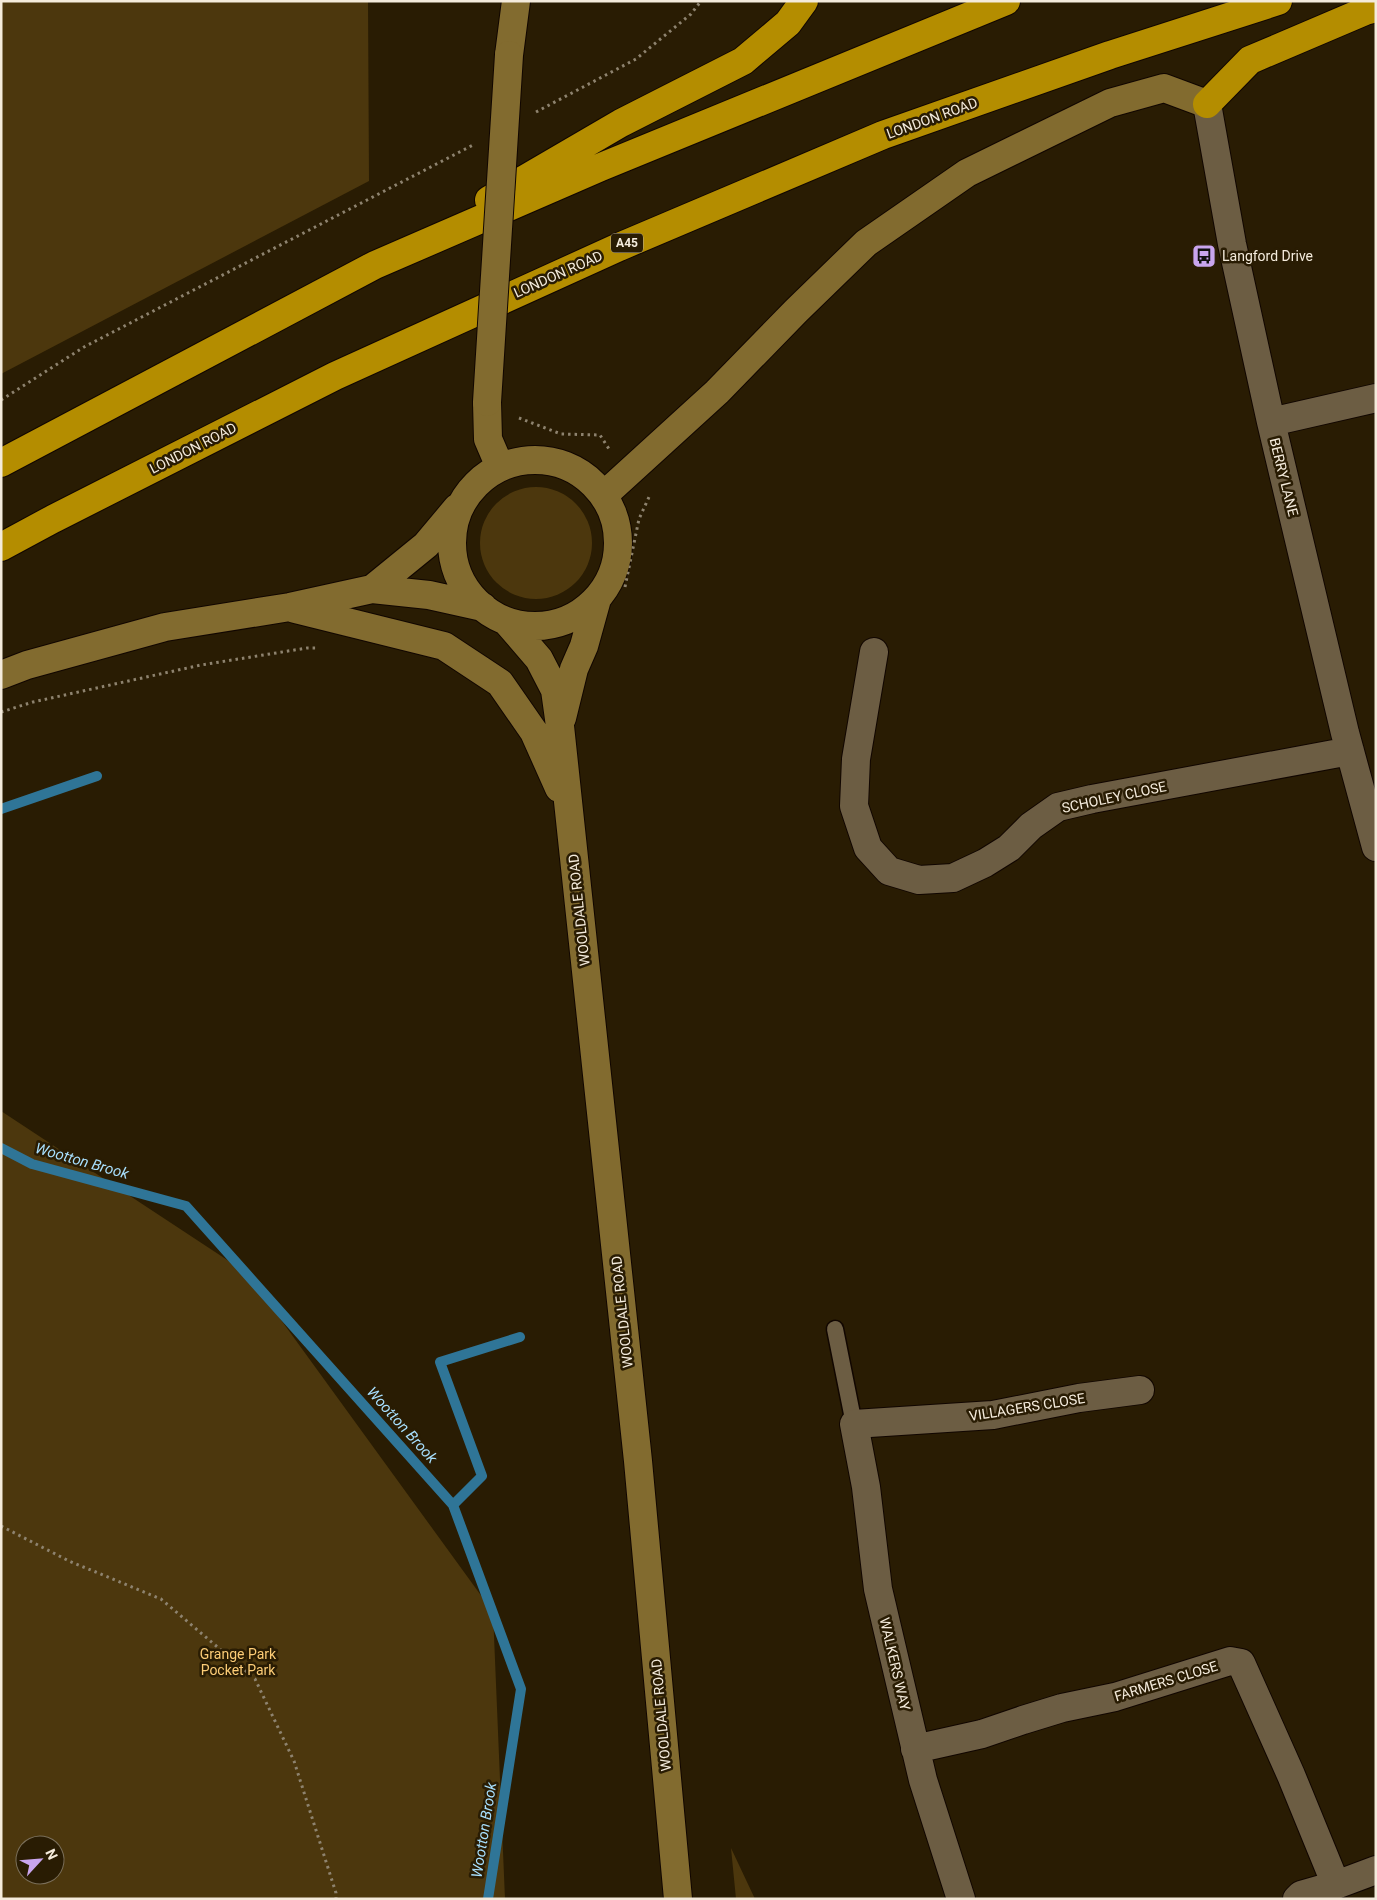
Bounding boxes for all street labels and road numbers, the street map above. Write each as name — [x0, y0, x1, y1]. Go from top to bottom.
street label: LONDON ROAD — [884, 94, 980, 142]
road number: A45 — [611, 234, 643, 252]
street label: LONDON ROAD — [511, 247, 605, 301]
street label: LONDON ROAD — [147, 419, 239, 477]
street label: BERRY LANE — [1267, 436, 1301, 518]
street label: SCHOLEY CLOSE — [1060, 778, 1168, 816]
street label: WOOLDALE ROAD — [565, 853, 593, 967]
street label: WOOLDALE ROAD — [608, 1255, 636, 1369]
street label: VILLAGERS CLOSE — [968, 1390, 1086, 1424]
street label: WALKERS WAY — [877, 1616, 914, 1713]
street label: WOOLDALE ROAD — [648, 1658, 674, 1772]
street label: FARMERS CLOSE — [1112, 1658, 1220, 1704]

